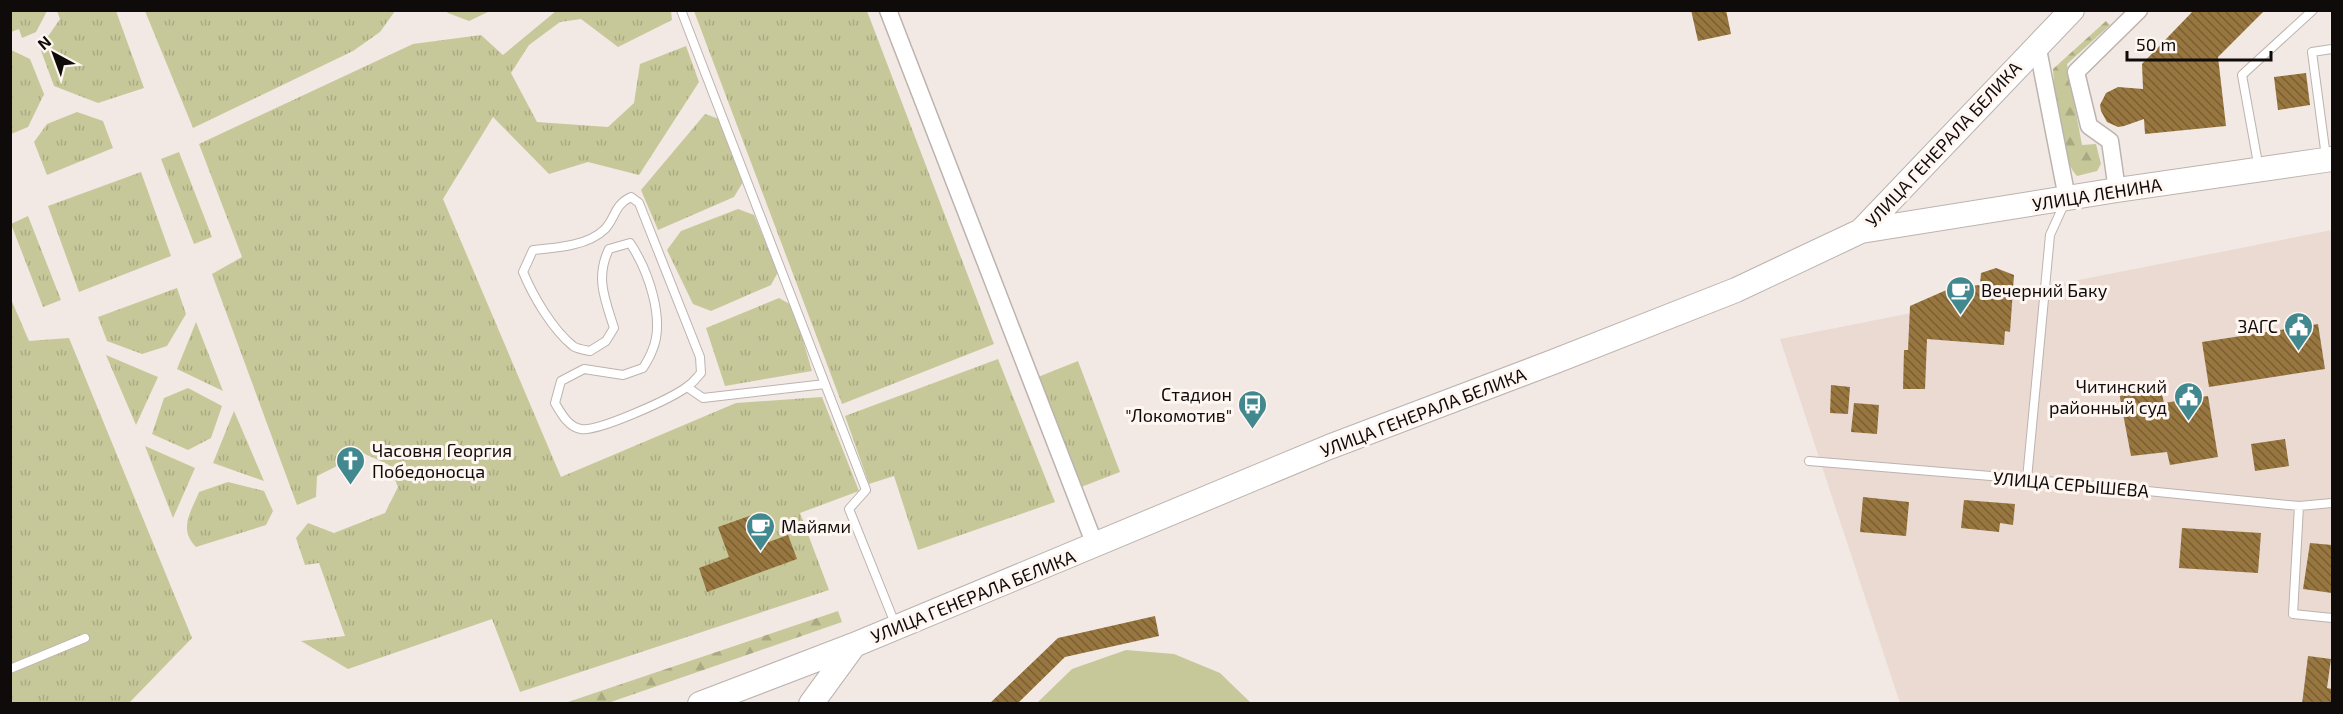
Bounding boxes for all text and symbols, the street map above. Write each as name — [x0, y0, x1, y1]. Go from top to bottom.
north arrow — [24, 24, 84, 84]
scale bar — [2127, 24, 2271, 62]
text: N — [33, 31, 54, 53]
text: 50 m — [2136, 33, 2176, 55]
street label: УЛИЦА ГЕНЕРАЛА БЕЛИКА — [1860, 56, 2026, 231]
street label: УЛИЦА ЛЕНИНА — [2031, 173, 2164, 215]
cafe icon: Вечерний Баку — [1944, 274, 1976, 316]
place label: Вечерний Баку — [1981, 279, 2108, 301]
public building icon: ЗАГС — [2283, 310, 2315, 352]
place label: ЗАГС — [2238, 315, 2278, 337]
street label: УЛИЦА ГЕНЕРАЛА БЕЛИКА — [1317, 362, 1530, 461]
place label: Читинский районный суд — [2049, 375, 2167, 418]
public building icon: Читинский районный суд — [2172, 380, 2204, 422]
place label: Стадион "Локомотив" — [1125, 383, 1232, 426]
bus stop icon: Стадион "Локомотив" — [1237, 388, 1269, 430]
place label: Часовня Георгия Победоносца — [372, 439, 512, 482]
church icon: Часовня Георгия Победоносца — [335, 444, 367, 486]
street label: УЛИЦА СЕРЫШЕВА — [1992, 466, 2151, 502]
cafe icon: Майями — [744, 510, 776, 552]
place label: Майями — [781, 515, 851, 537]
street label: УЛИЦА ГЕНЕРАЛА БЕЛИКА — [868, 545, 1079, 647]

